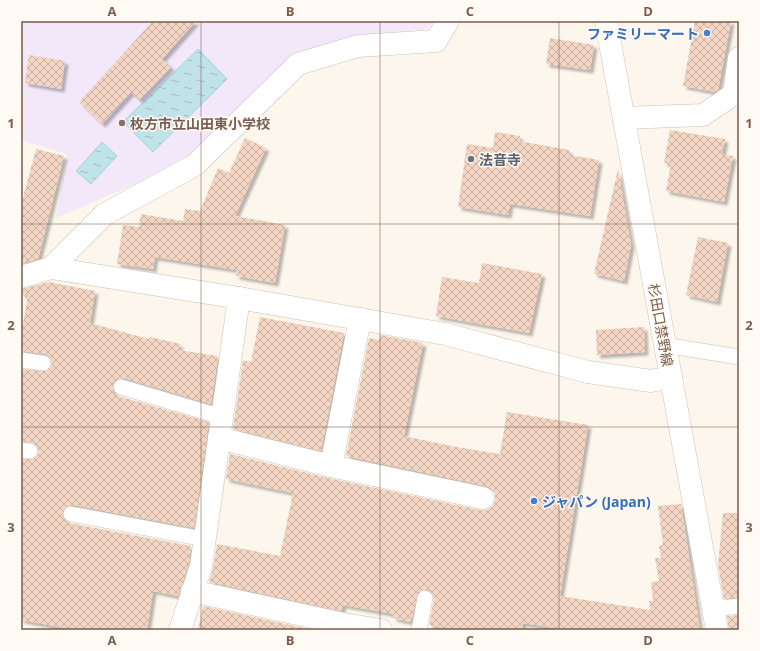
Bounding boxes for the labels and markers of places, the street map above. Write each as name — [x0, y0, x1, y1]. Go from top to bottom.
place label: ファミリーマート — [587, 24, 699, 43]
marker: ファミリーマート — [702, 28, 712, 38]
place label: 枚方市立山田東小学校 — [130, 114, 270, 133]
marker: 枚方市立山田東小学校 — [117, 118, 127, 128]
place label: 法音寺 — [479, 150, 521, 169]
marker: 法音寺 — [466, 154, 476, 164]
place label: ジャパン (Japan) — [542, 492, 651, 511]
marker: ジャパン (Japan) — [529, 496, 539, 506]

